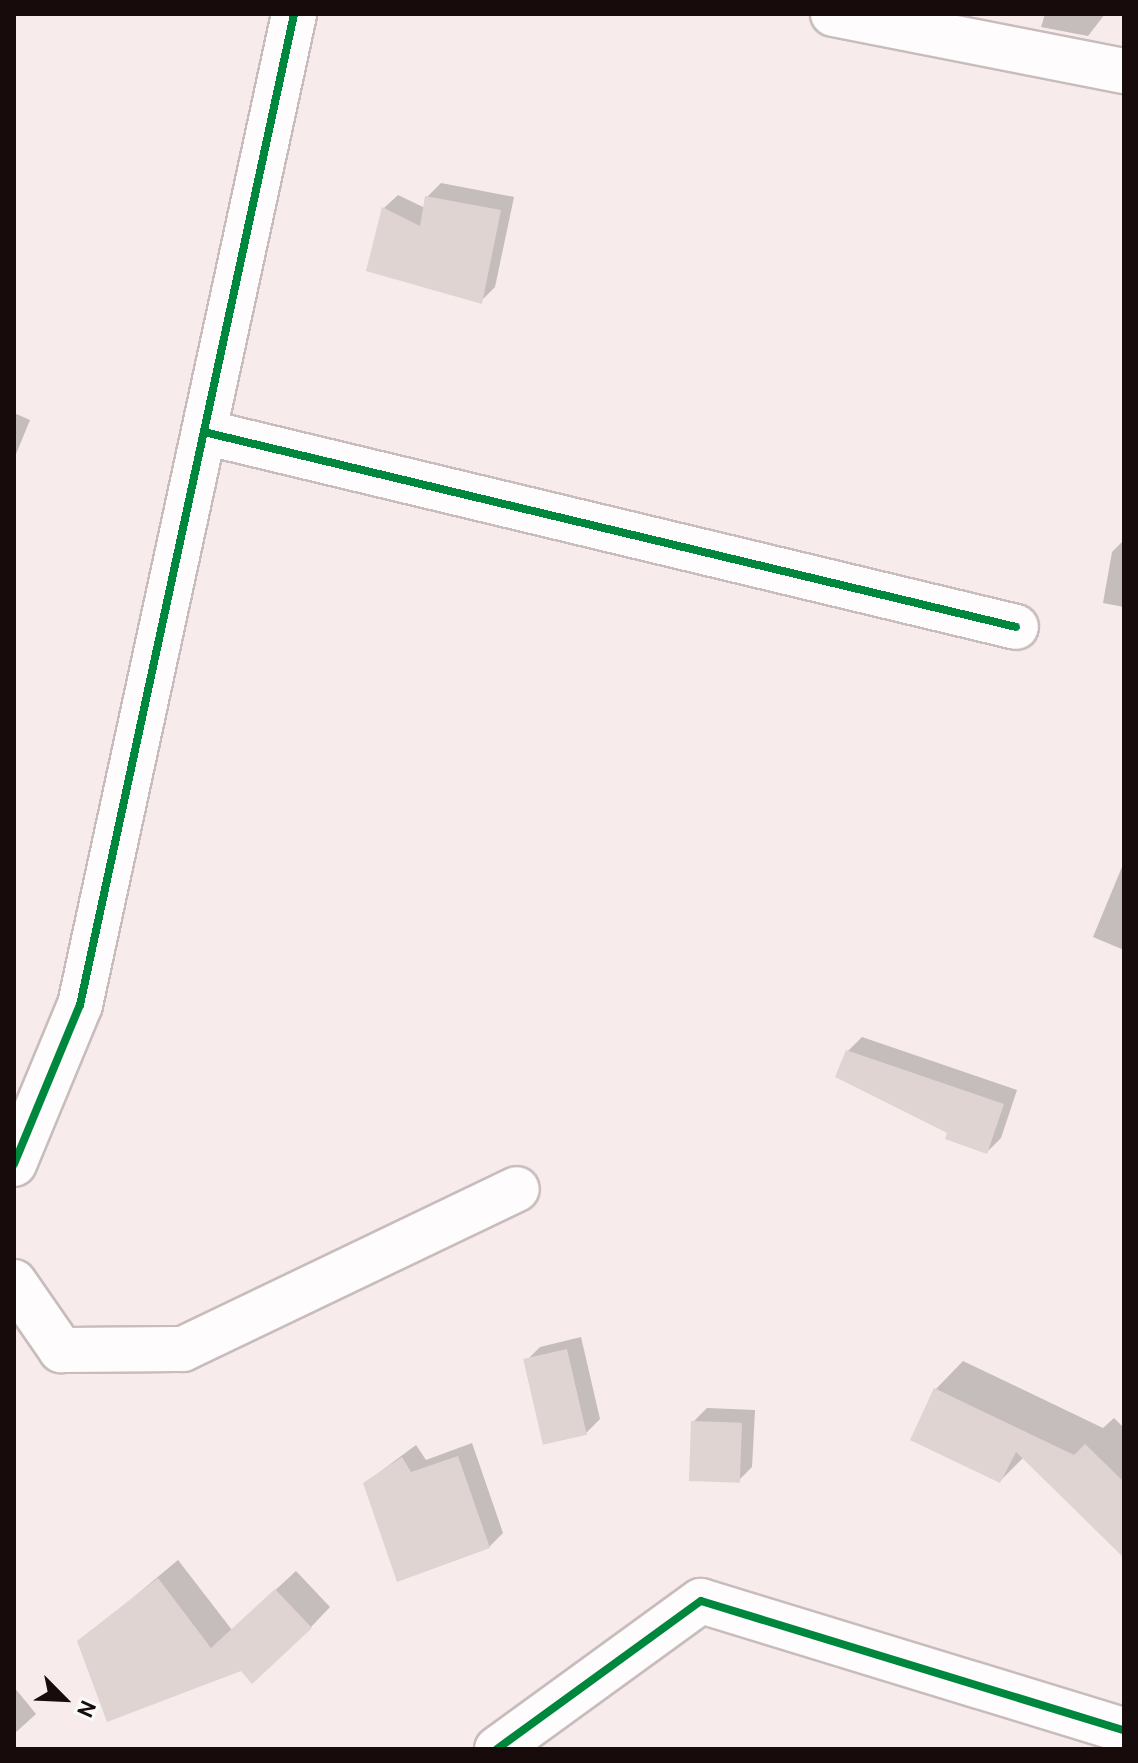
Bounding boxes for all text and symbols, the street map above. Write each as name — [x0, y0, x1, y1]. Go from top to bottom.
north arrow — [24, 1659, 104, 1739]
text: N — [71, 1696, 102, 1722]

